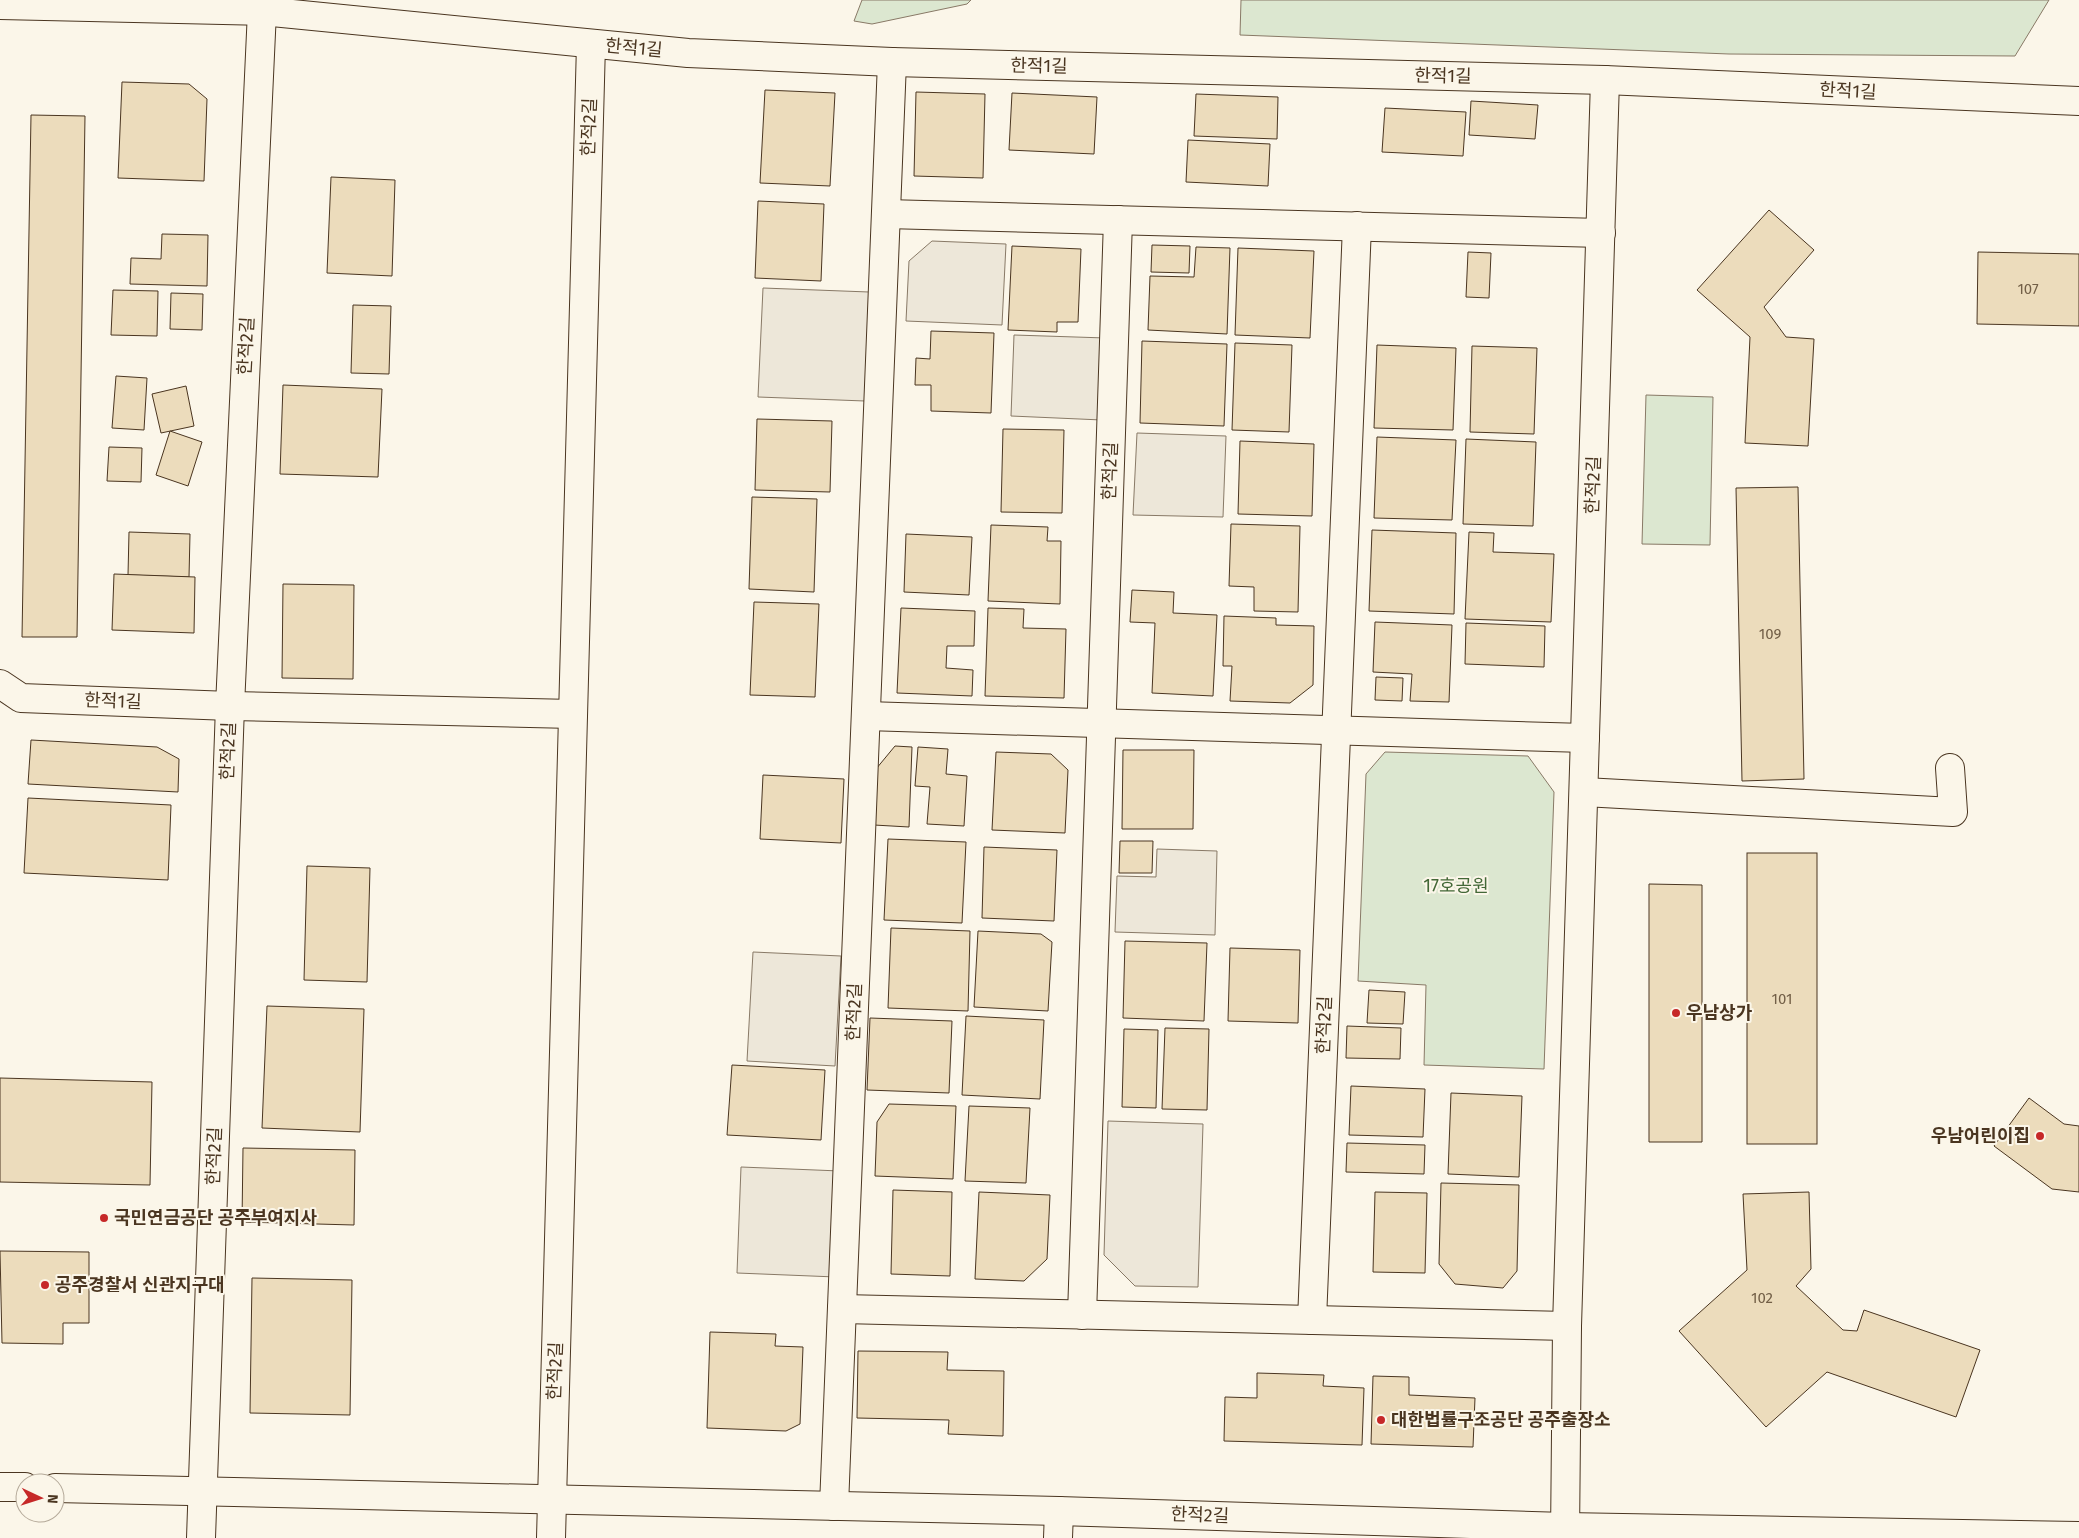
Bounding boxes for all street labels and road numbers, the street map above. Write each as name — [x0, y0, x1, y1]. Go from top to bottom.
street label: 한적1길 — [604, 35, 664, 61]
street label: 한적1길 — [1010, 55, 1068, 77]
street label: 한적1길 — [1414, 65, 1472, 87]
street label: 한적1길 — [1819, 79, 1877, 103]
street label: 한적2길 — [577, 97, 601, 157]
street label: 한적2길 — [233, 316, 259, 376]
street label: 한적2길 — [1098, 441, 1122, 501]
street label: 한적2길 — [1581, 455, 1605, 515]
street label: 한적1길 — [84, 689, 142, 713]
street label: 한적2길 — [216, 721, 240, 781]
street label: 한적2길 — [842, 982, 866, 1042]
street label: 한적2길 — [1312, 995, 1336, 1055]
street label: 한적2길 — [202, 1126, 226, 1186]
street label: 한적2길 — [543, 1341, 567, 1401]
street label: 한적2길 — [1170, 1503, 1230, 1527]

